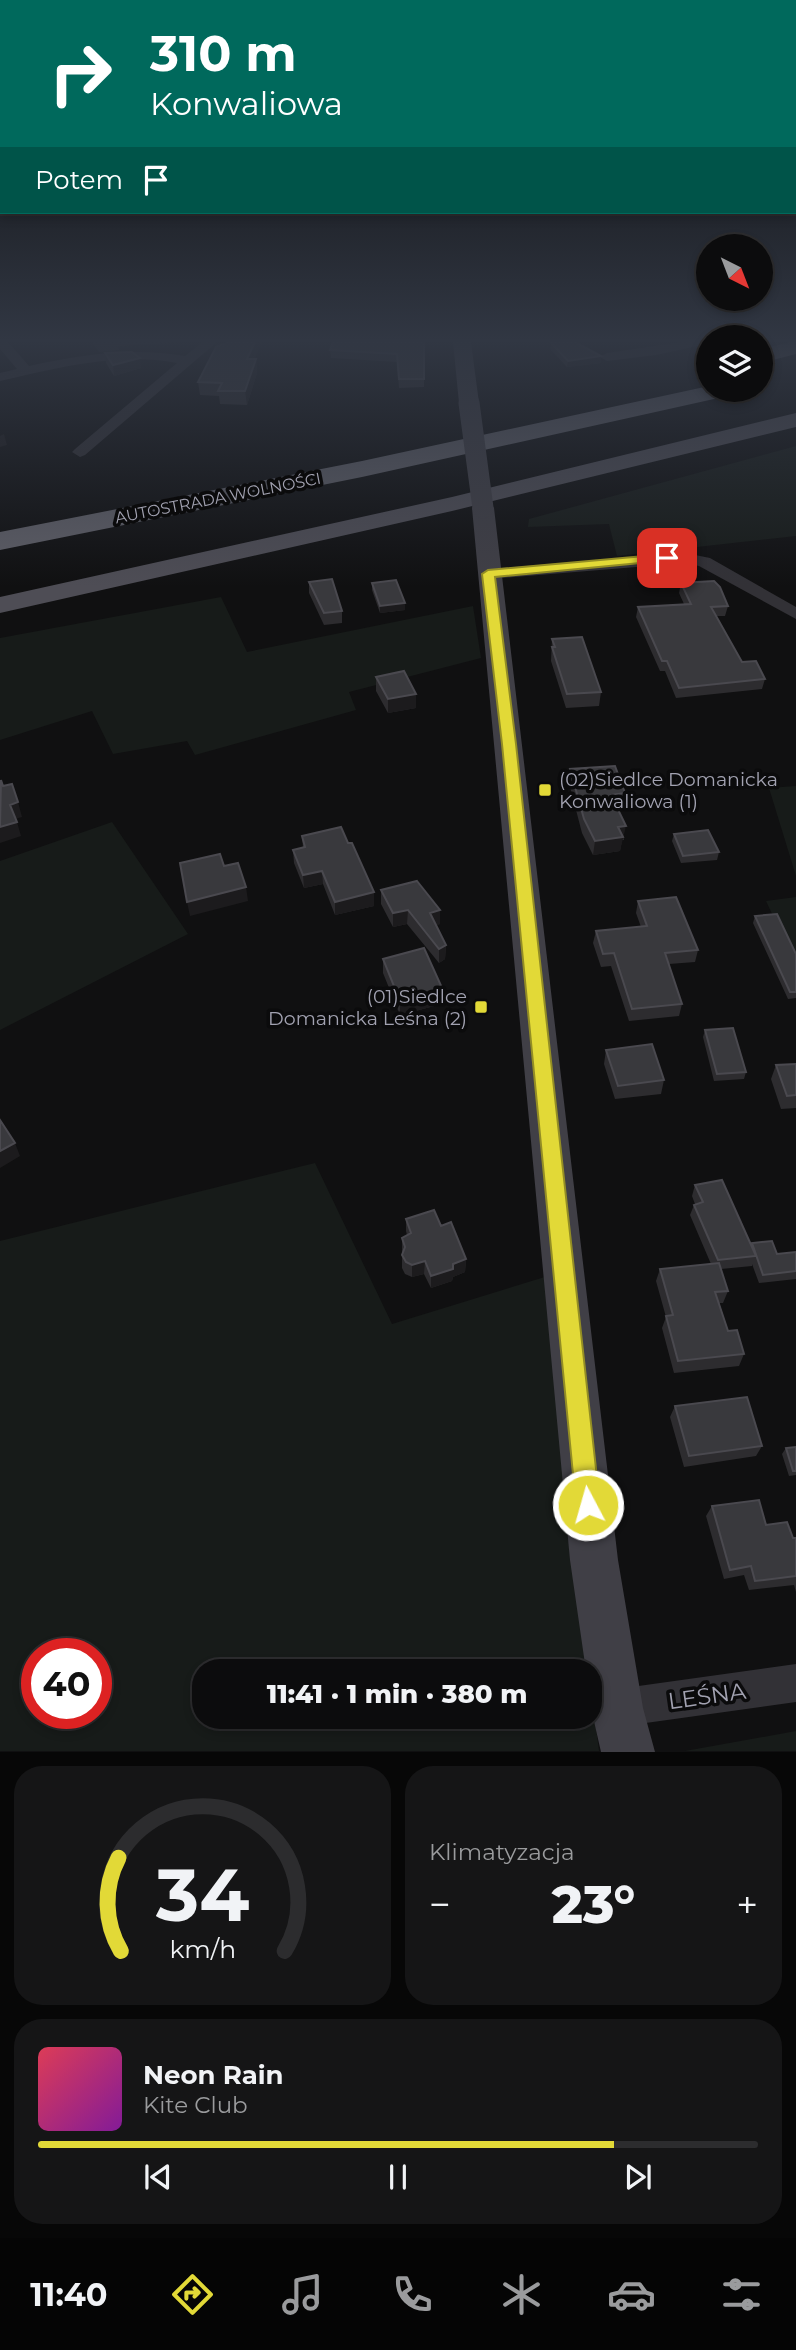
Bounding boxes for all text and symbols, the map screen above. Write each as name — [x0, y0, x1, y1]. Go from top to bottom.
text: 310 m — [150, 24, 297, 83]
icon: right — [35, 28, 126, 119]
text: Konwaliowa — [150, 84, 343, 123]
icon: arrive — [137, 161, 175, 199]
text: Potem — [35, 164, 123, 196]
north arrow — [696, 234, 774, 312]
map controls — [696, 234, 773, 402]
button: layers — [696, 325, 773, 402]
street label: AUTOSTRADA WOLNOŚCI — [113, 469, 323, 527]
pin — [637, 528, 697, 588]
icon: arrive — [648, 539, 686, 577]
place label: (02)Siedlce Domanicka Konwaliowa (1) — [559, 768, 778, 813]
marker: (02)Siedlce Domanicka Konwaliowa (1) — [537, 782, 553, 798]
place label: (01)Siedlce Domanicka Leśna (2) — [268, 985, 467, 1030]
marker: (01)Siedlce Domanicka Leśna (2) — [473, 999, 489, 1015]
position arrow — [551, 1468, 625, 1542]
speed limit sign: 40 — [21, 1638, 112, 1729]
street label: LEŚNA — [666, 1677, 748, 1715]
text: 11:41 · 1 min · 380 m — [267, 1678, 527, 1710]
text: Klimatyzacja — [429, 1838, 575, 1866]
text: 34 — [155, 1852, 249, 1940]
text: 23° — [552, 1873, 635, 1936]
text: − — [429, 1881, 451, 1928]
text: + — [736, 1881, 758, 1928]
text: km/h — [169, 1934, 236, 1964]
text: Neon Rain — [143, 2059, 284, 2091]
text: Kite Club — [143, 2091, 248, 2119]
icon: previous — [139, 2158, 177, 2196]
icon: pause — [379, 2158, 417, 2196]
icon: next — [619, 2158, 657, 2196]
icon: directions — [168, 2270, 217, 2319]
icon: music — [278, 2270, 327, 2319]
icon: phone — [388, 2270, 437, 2319]
icon: climate — [497, 2270, 546, 2319]
icon: car — [607, 2270, 656, 2319]
icon: filters — [717, 2270, 766, 2319]
text: 11:40 — [30, 2275, 108, 2314]

